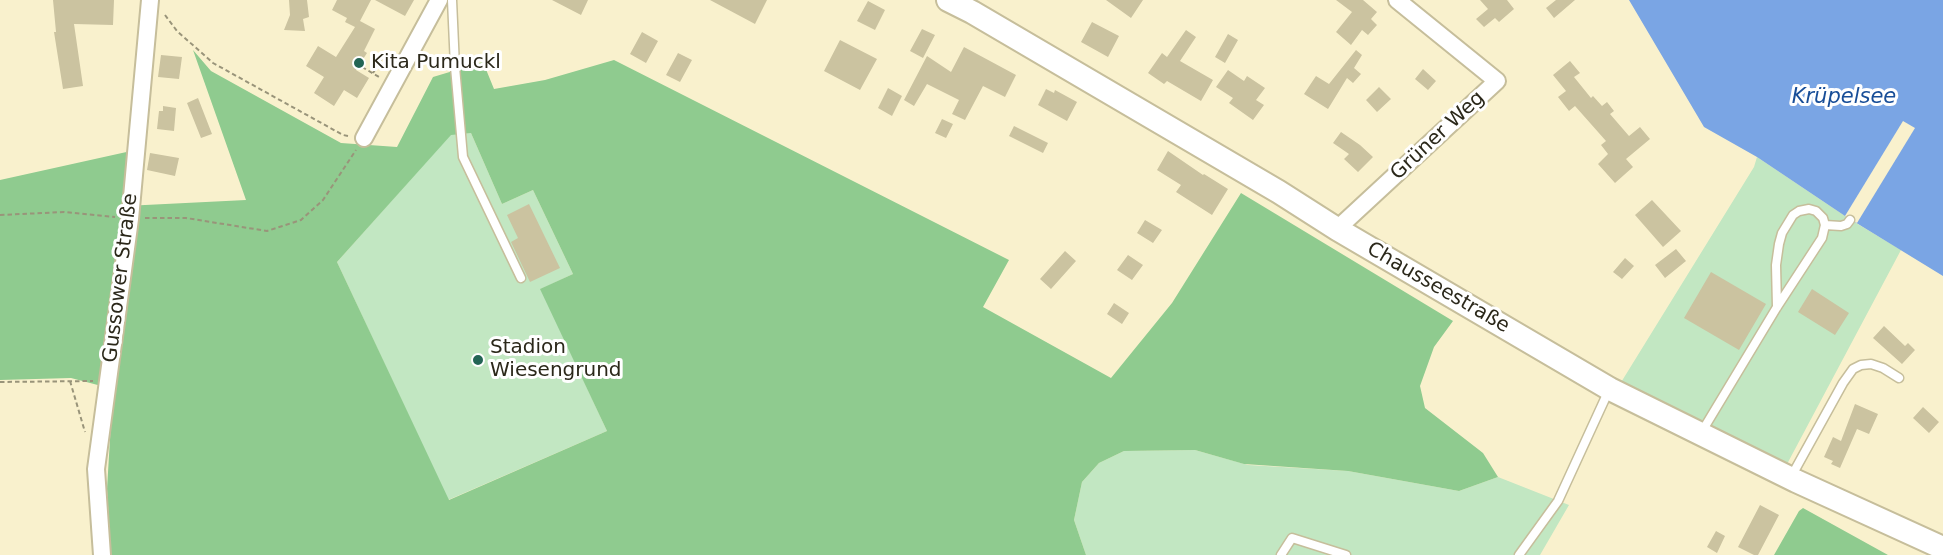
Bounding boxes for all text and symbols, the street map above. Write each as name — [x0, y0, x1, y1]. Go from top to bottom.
place label: Kita Pumuckl — [371, 51, 501, 75]
marker: Kita Pumuckl — [352, 56, 366, 70]
water label: Krüpelsee — [1792, 85, 1896, 111]
street label: Grüner Weg — [1386, 86, 1490, 186]
street label: Gussower Straße — [99, 192, 143, 364]
street label: Chausseestraße — [1362, 237, 1514, 339]
place label: Stadion Wiesengrund — [490, 336, 622, 383]
marker: Stadion Wiesengrund — [471, 353, 485, 367]

